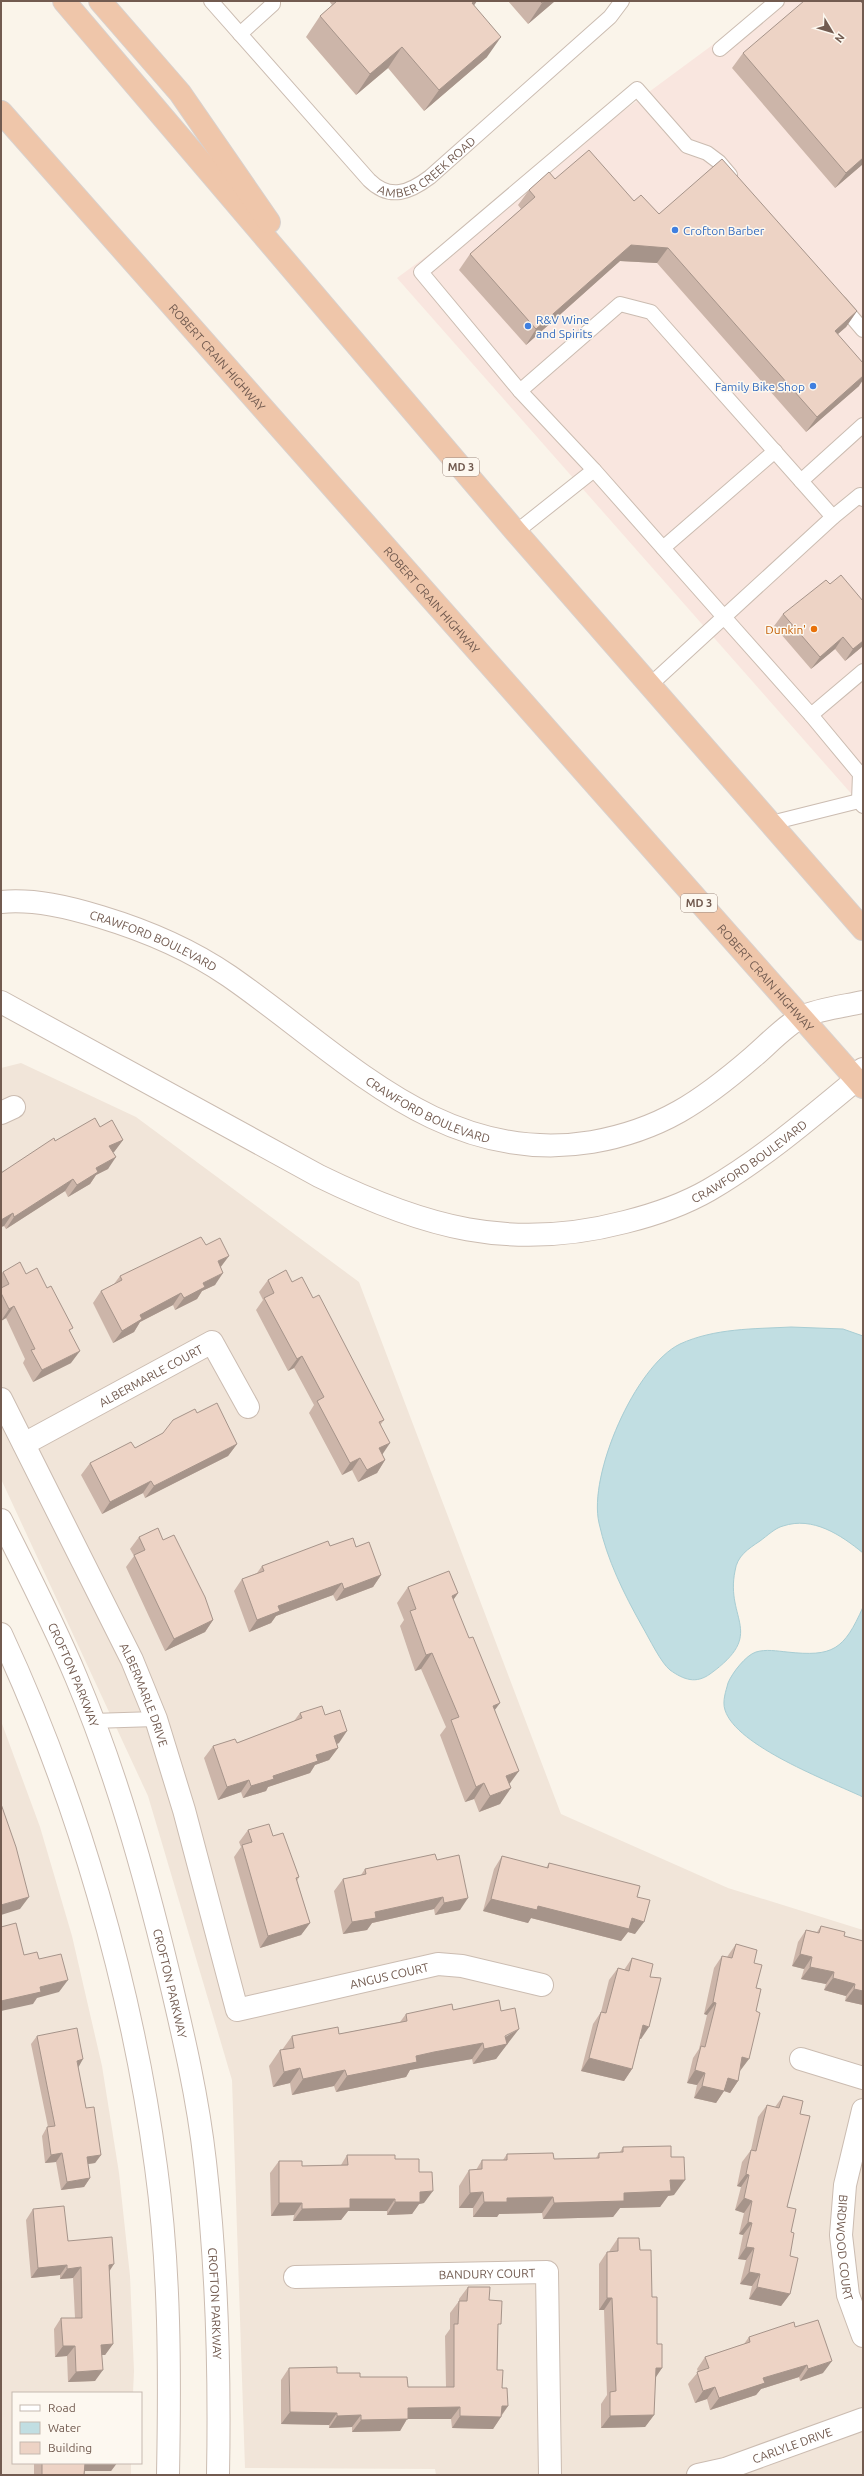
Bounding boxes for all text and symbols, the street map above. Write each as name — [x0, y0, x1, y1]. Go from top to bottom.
north arrow — [812, 12, 852, 52]
text: N — [833, 31, 847, 45]
street label: AMBER CREEK ROAD — [376, 134, 478, 199]
place label: Crofton Barber — [683, 224, 765, 237]
marker: Crofton Barber — [670, 225, 680, 235]
street label: ROBERT CRAIN HIGHWAY — [167, 301, 268, 413]
place label: R&V Wine and Spirits — [536, 313, 592, 340]
marker: R&V Wine and Spirits — [523, 321, 533, 331]
place label: Family Bike Shop — [715, 380, 805, 393]
marker: Family Bike Shop — [808, 381, 818, 391]
road number: MD 3 — [443, 458, 479, 476]
street label: ROBERT CRAIN HIGHWAY — [382, 544, 483, 656]
place label: Dunkin' — [765, 623, 806, 636]
marker: Dunkin' — [809, 624, 819, 634]
road number: MD 3 — [681, 894, 717, 912]
street label: CRAWFORD BOULEVARD — [88, 908, 219, 973]
street label: ROBERT CRAIN HIGHWAY — [715, 921, 817, 1033]
street label: CRAWFORD BOULEVARD — [364, 1073, 492, 1145]
street label: CRAWFORD BOULEVARD — [689, 1117, 809, 1205]
street label: ALBERMARLE COURT — [96, 1342, 205, 1409]
street label: CROFTON PARKWAY — [46, 1620, 102, 1729]
street label: ALBERMARLE DRIVE — [118, 1641, 171, 1748]
street label: CROFTON PARKWAY — [151, 1927, 190, 2039]
street label: ANGUS COURT — [349, 1960, 430, 1990]
street label: BIRDWOOD COURT — [834, 2194, 856, 2303]
street label: CROFTON PARKWAY — [206, 2247, 224, 2360]
street label: BANDURY COURT — [439, 2266, 536, 2281]
legend — [12, 2392, 142, 2464]
text: Road — [48, 2401, 76, 2414]
text: Water — [48, 2421, 81, 2434]
street label: CARLYLE DRIVE — [750, 2424, 834, 2465]
text: Building — [48, 2441, 92, 2454]

